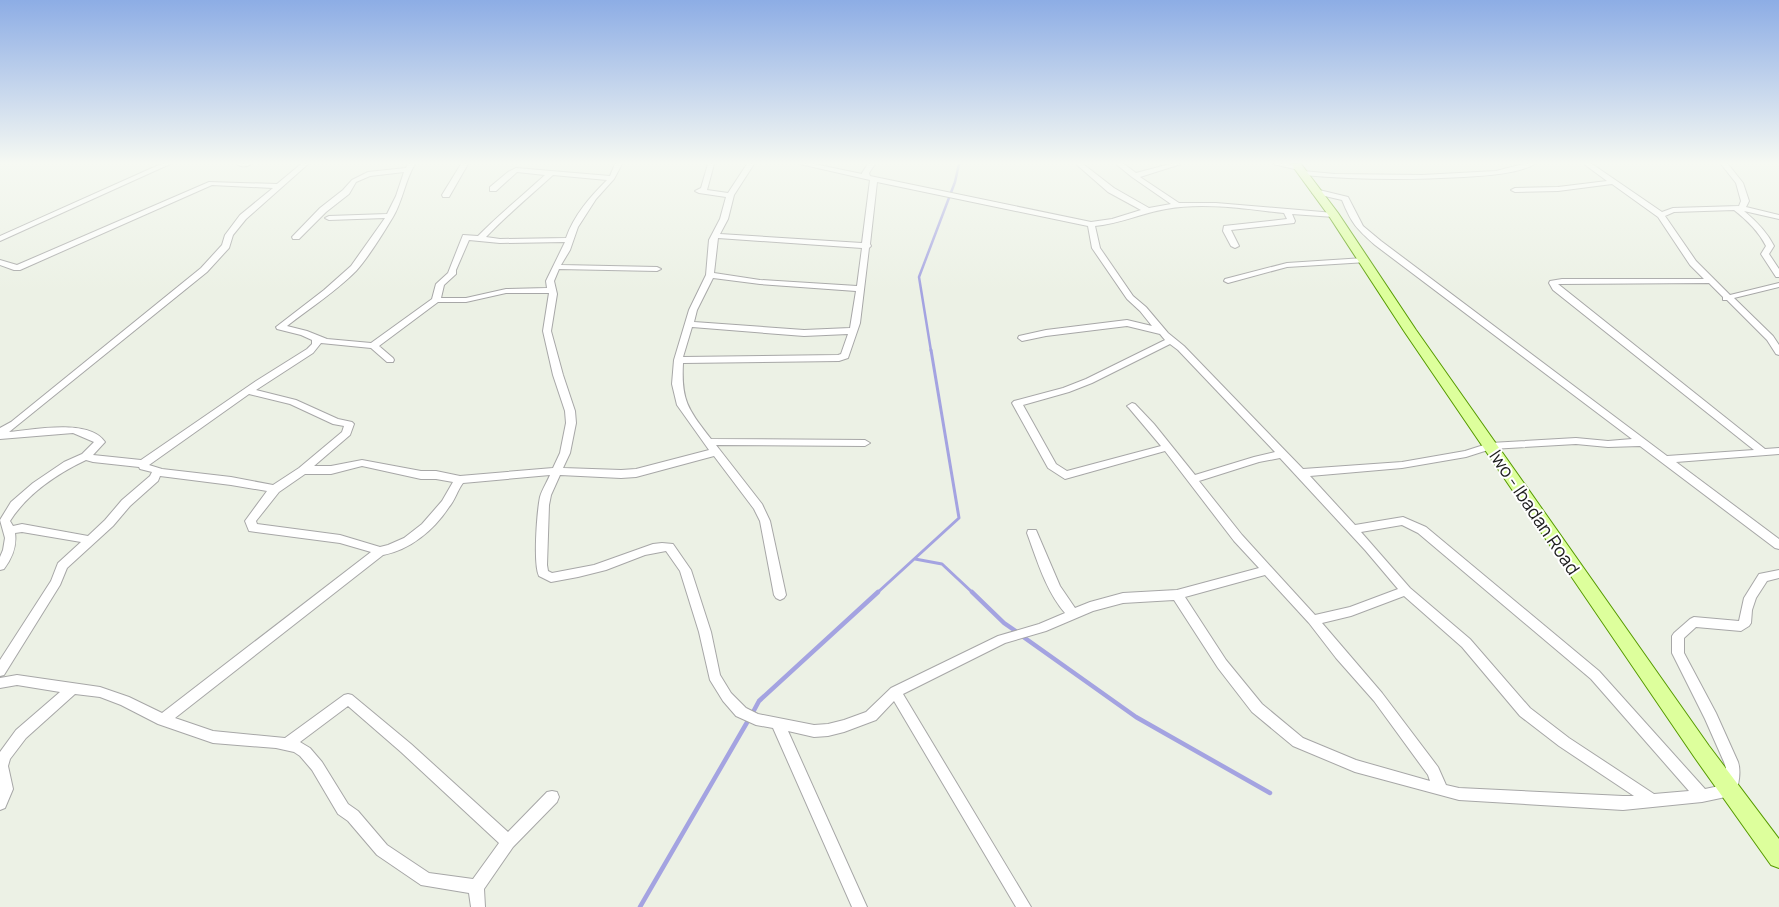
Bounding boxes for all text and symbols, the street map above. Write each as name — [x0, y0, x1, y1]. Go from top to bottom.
street label: Iwo - Ibadan Road — [1484, 445, 1586, 579]

